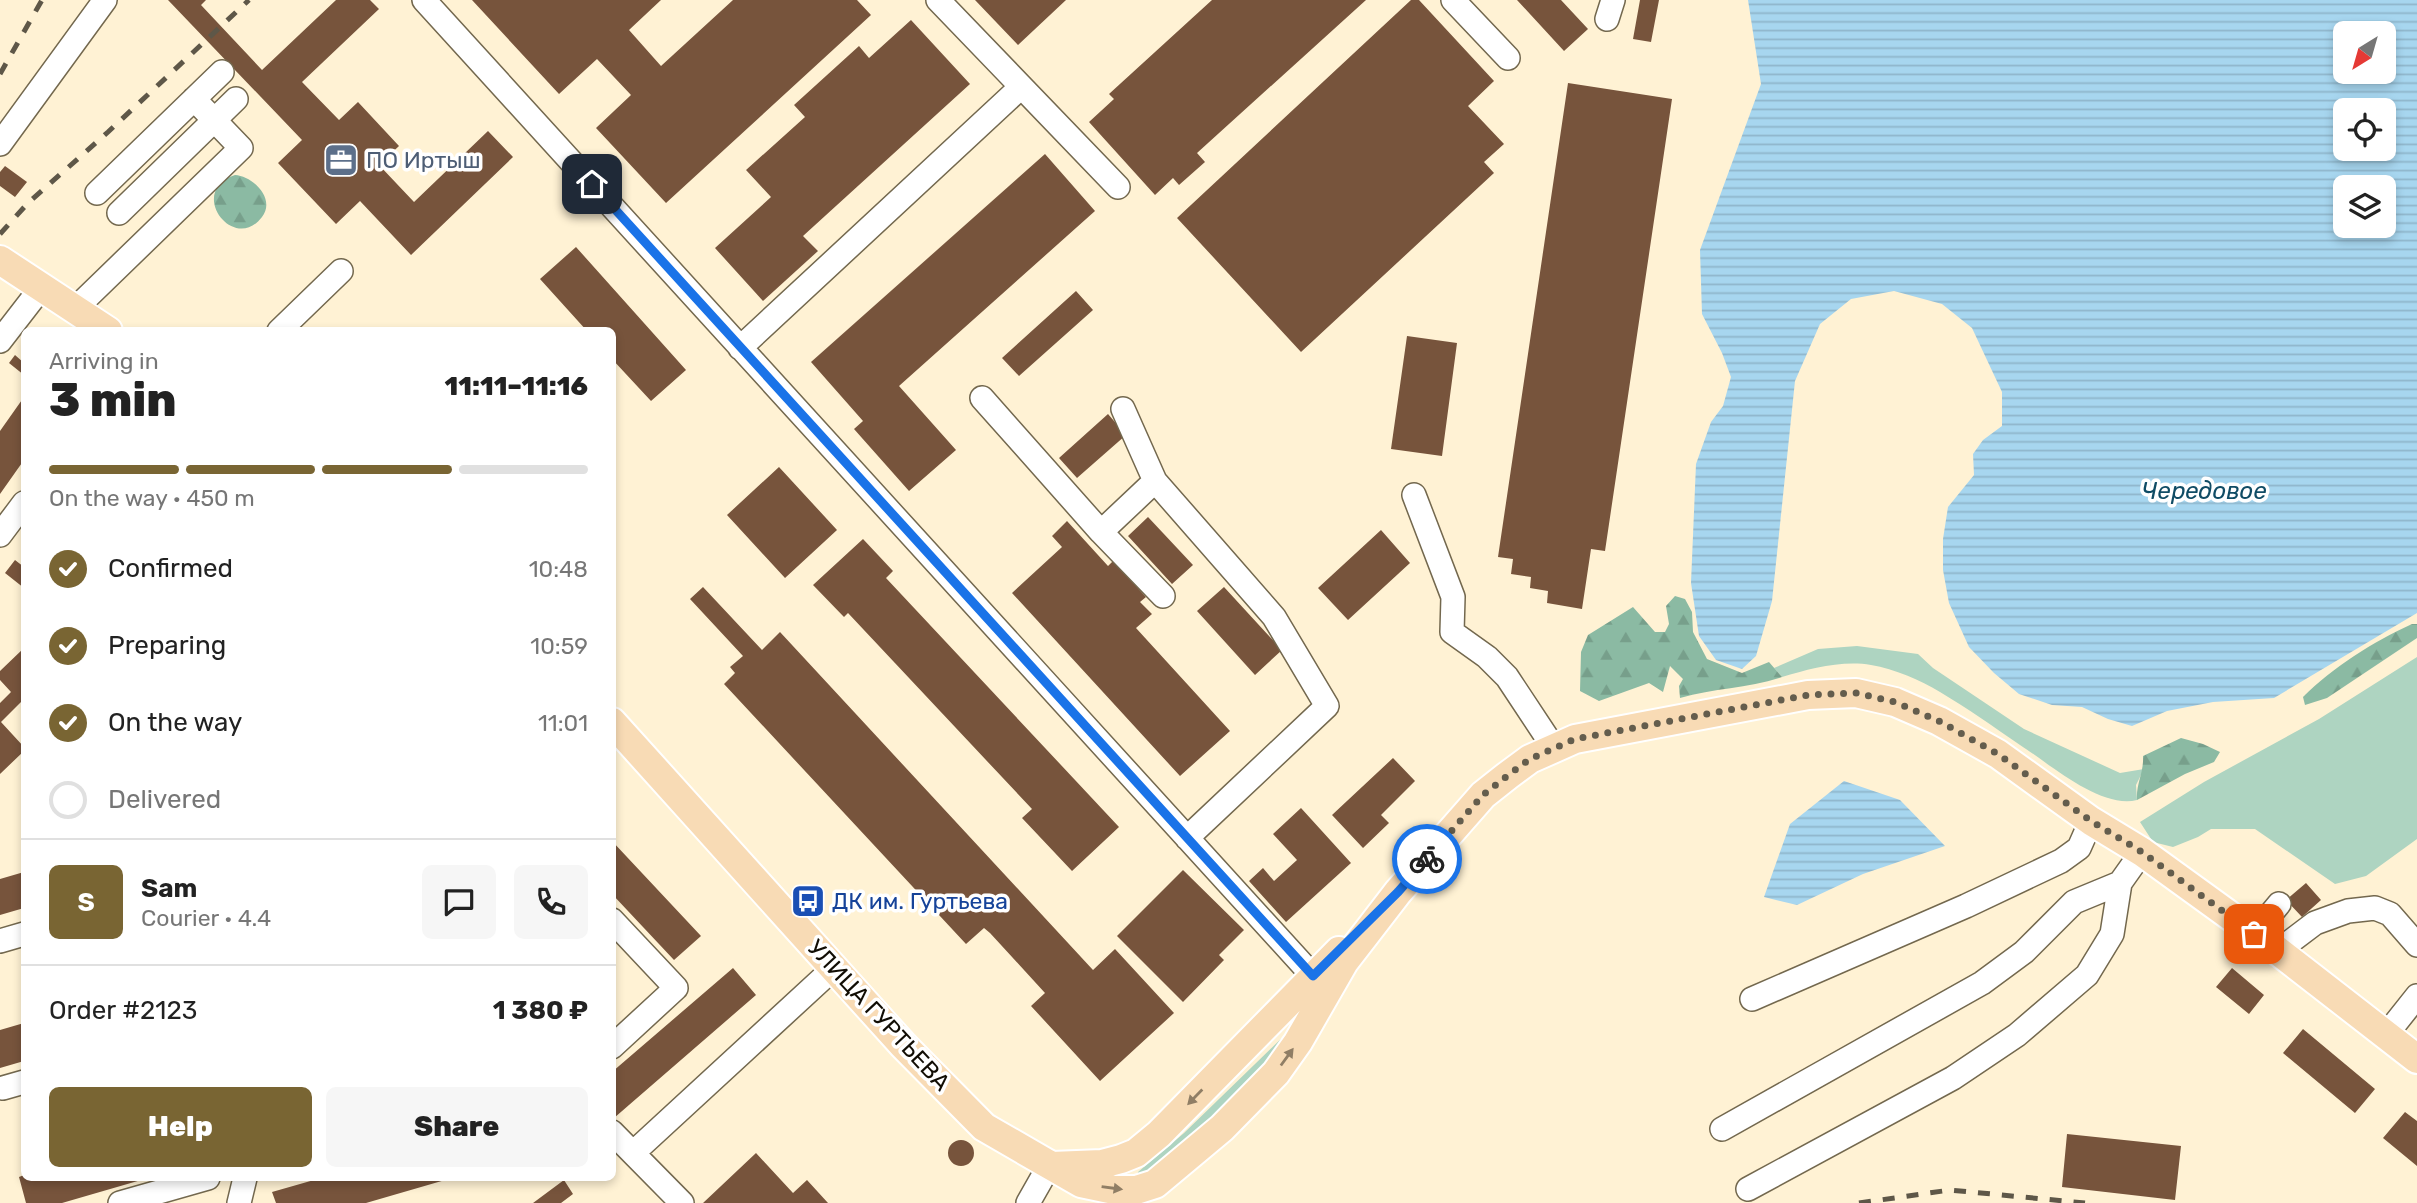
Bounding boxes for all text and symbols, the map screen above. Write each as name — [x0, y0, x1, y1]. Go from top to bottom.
north arrow — [2333, 21, 2396, 84]
map controls — [2333, 21, 2396, 238]
button: locate — [2333, 98, 2396, 161]
office icon: ПО Иртыш — [322, 141, 360, 179]
place label: ПО Иртыш — [366, 146, 481, 174]
pin — [562, 154, 622, 214]
icon: home — [573, 165, 611, 203]
button: layers — [2333, 175, 2396, 238]
text: Arriving in — [49, 347, 159, 375]
text: 11:11–11:16 — [445, 371, 588, 402]
text: 3 min — [49, 373, 177, 428]
water label: Чередовое — [2141, 477, 2267, 505]
text: On the way · 450 m — [49, 484, 255, 512]
icon: check — [49, 550, 87, 588]
text: Confirmed — [108, 553, 233, 584]
text: 10:48 — [529, 555, 588, 583]
icon: check — [49, 627, 87, 665]
text: Preparing — [108, 630, 226, 661]
text: 10:59 — [530, 632, 588, 660]
icon: check — [49, 704, 87, 742]
text: On the way — [108, 707, 242, 738]
text: 11:01 — [538, 709, 588, 737]
text: Delivered — [108, 784, 221, 815]
courier — [1392, 824, 1462, 894]
icon: bike — [1408, 840, 1446, 878]
button: chat — [422, 865, 496, 939]
button: phone — [514, 865, 588, 939]
text: Sam — [141, 873, 197, 904]
bus stop icon: ДК им. Гуртьева — [789, 882, 827, 920]
text: S — [77, 887, 95, 918]
place label: ДК им. Гуртьева — [832, 887, 1008, 915]
text: Courier · 4.4 — [141, 904, 271, 932]
pin — [2224, 904, 2284, 964]
icon: bag — [2235, 915, 2273, 953]
street label: УЛИЦА ГУРТЬЕВА — [802, 934, 956, 1096]
text: Order #2123 — [49, 995, 197, 1026]
text: 1 380 ₽ — [493, 995, 588, 1026]
one-way arrow — [1280, 1048, 1294, 1066]
button: Help — [49, 1087, 312, 1167]
button: Share — [326, 1087, 588, 1167]
one-way arrow — [1187, 1088, 1203, 1105]
one-way arrow — [1101, 1183, 1123, 1194]

